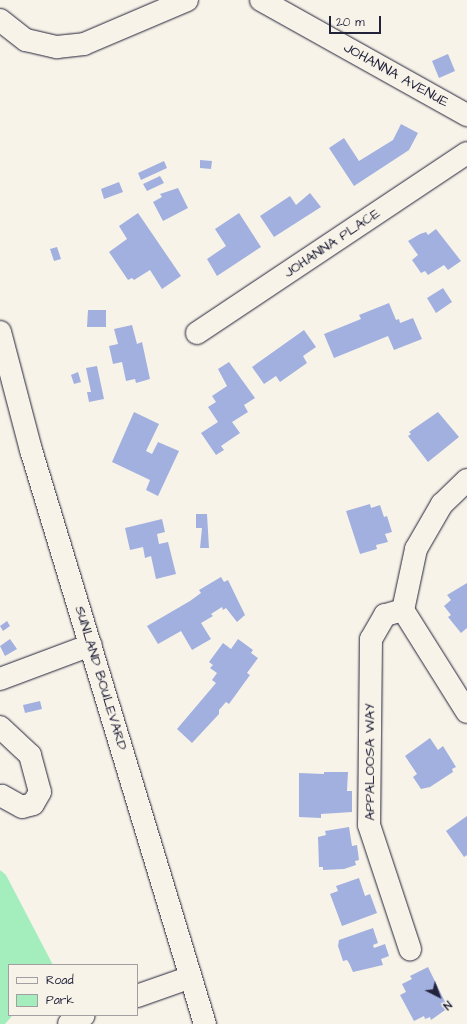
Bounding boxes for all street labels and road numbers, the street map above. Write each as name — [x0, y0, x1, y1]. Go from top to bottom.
street label: JOHANNA AVENUE — [341, 39, 451, 111]
street label: JOHANNA PLACE — [281, 205, 383, 281]
street label: SUNLAND BOULEVARD — [71, 604, 131, 752]
street label: APPALOOSA WAY — [362, 703, 378, 821]

